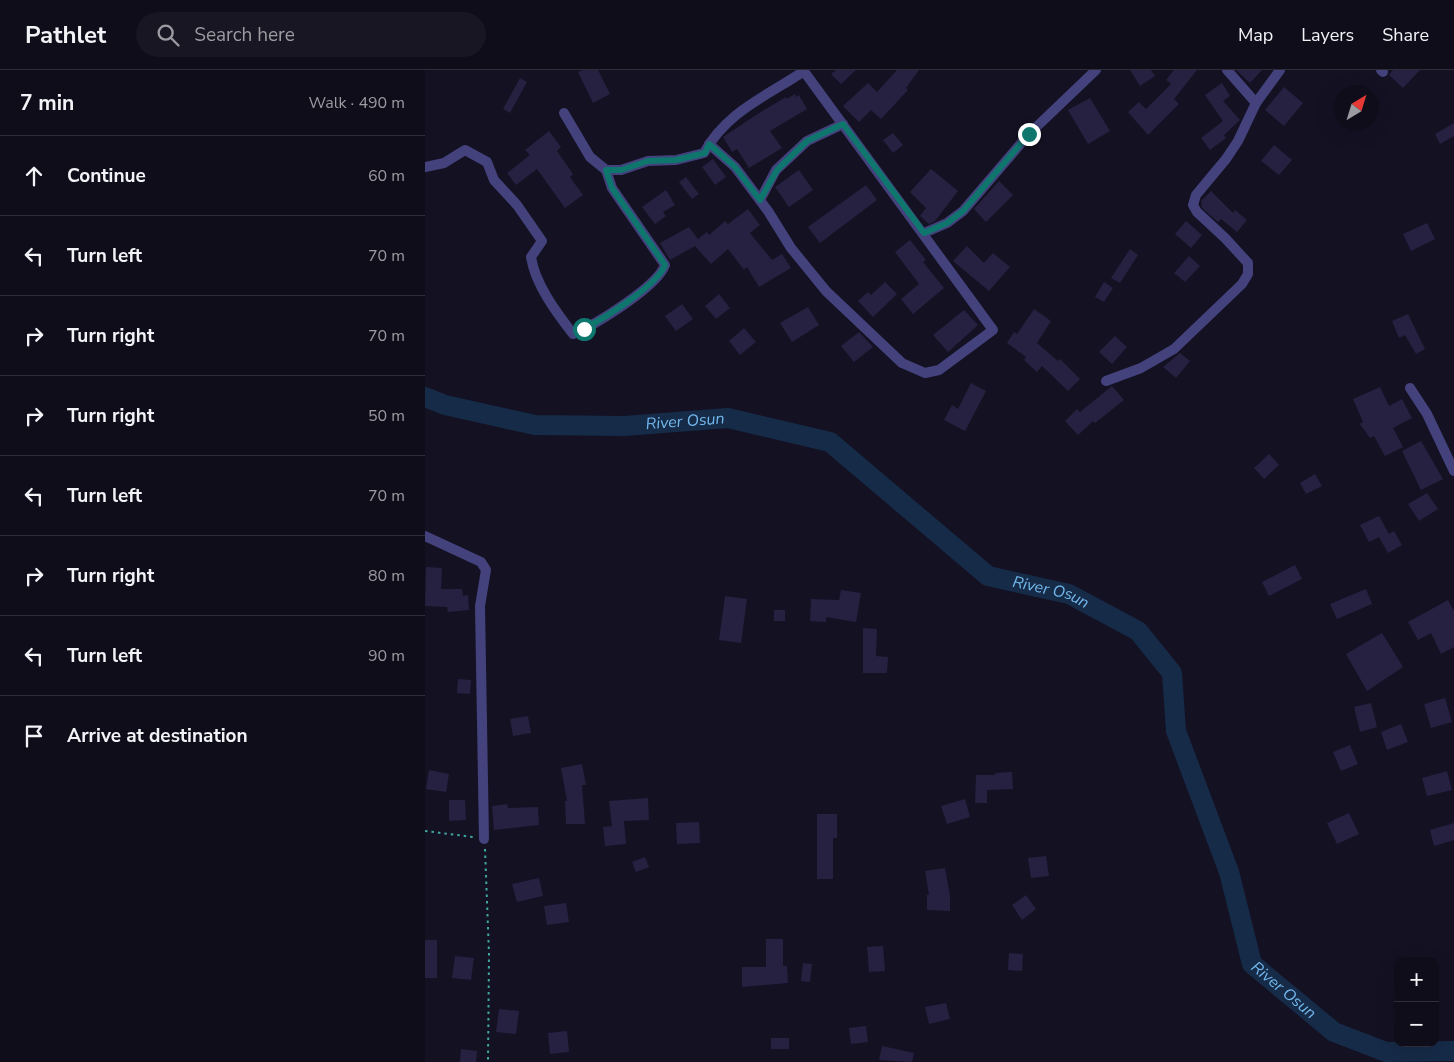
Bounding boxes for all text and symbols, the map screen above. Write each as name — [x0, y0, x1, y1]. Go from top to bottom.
search box — [136, 12, 486, 57]
text: Pathlet — [25, 19, 106, 51]
icon: search — [154, 21, 182, 49]
text: Search here — [194, 22, 295, 48]
text: Map — [1238, 23, 1273, 47]
text: Layers — [1301, 23, 1354, 47]
text: Share — [1382, 23, 1429, 47]
north arrow — [1334, 85, 1379, 130]
text: 7 min — [20, 89, 74, 117]
text: Walk · 490 m — [309, 92, 405, 114]
route end — [1018, 123, 1041, 146]
icon: ahead — [20, 162, 48, 190]
text: Continue — [67, 163, 146, 189]
text: 60 m — [368, 165, 405, 187]
icon: left — [20, 242, 48, 270]
text: Turn left — [67, 243, 142, 269]
text: 70 m — [368, 245, 405, 267]
route start — [573, 318, 596, 341]
icon: right — [20, 322, 48, 350]
text: Turn right — [67, 323, 154, 349]
text: 70 m — [368, 325, 405, 347]
icon: right — [20, 402, 48, 430]
text: Turn right — [67, 403, 154, 429]
text: 50 m — [368, 405, 405, 427]
water label: River Osun — [645, 407, 725, 435]
icon: left — [20, 482, 48, 510]
text: Turn left — [67, 483, 142, 509]
text: 70 m — [368, 485, 405, 507]
icon: right — [20, 562, 48, 590]
text: Turn right — [67, 563, 154, 589]
text: 80 m — [368, 565, 405, 587]
water label: River Osun — [1011, 571, 1093, 614]
icon: left — [20, 642, 48, 670]
text: Turn left — [67, 643, 142, 669]
text: 90 m — [368, 645, 405, 667]
icon: arrive — [20, 722, 48, 750]
text: Arrive at destination — [67, 723, 248, 749]
water label: River Osun — [1246, 957, 1321, 1024]
map controls — [1394, 957, 1439, 1047]
button: + — [1394, 957, 1439, 1002]
button: − — [1394, 1002, 1439, 1047]

